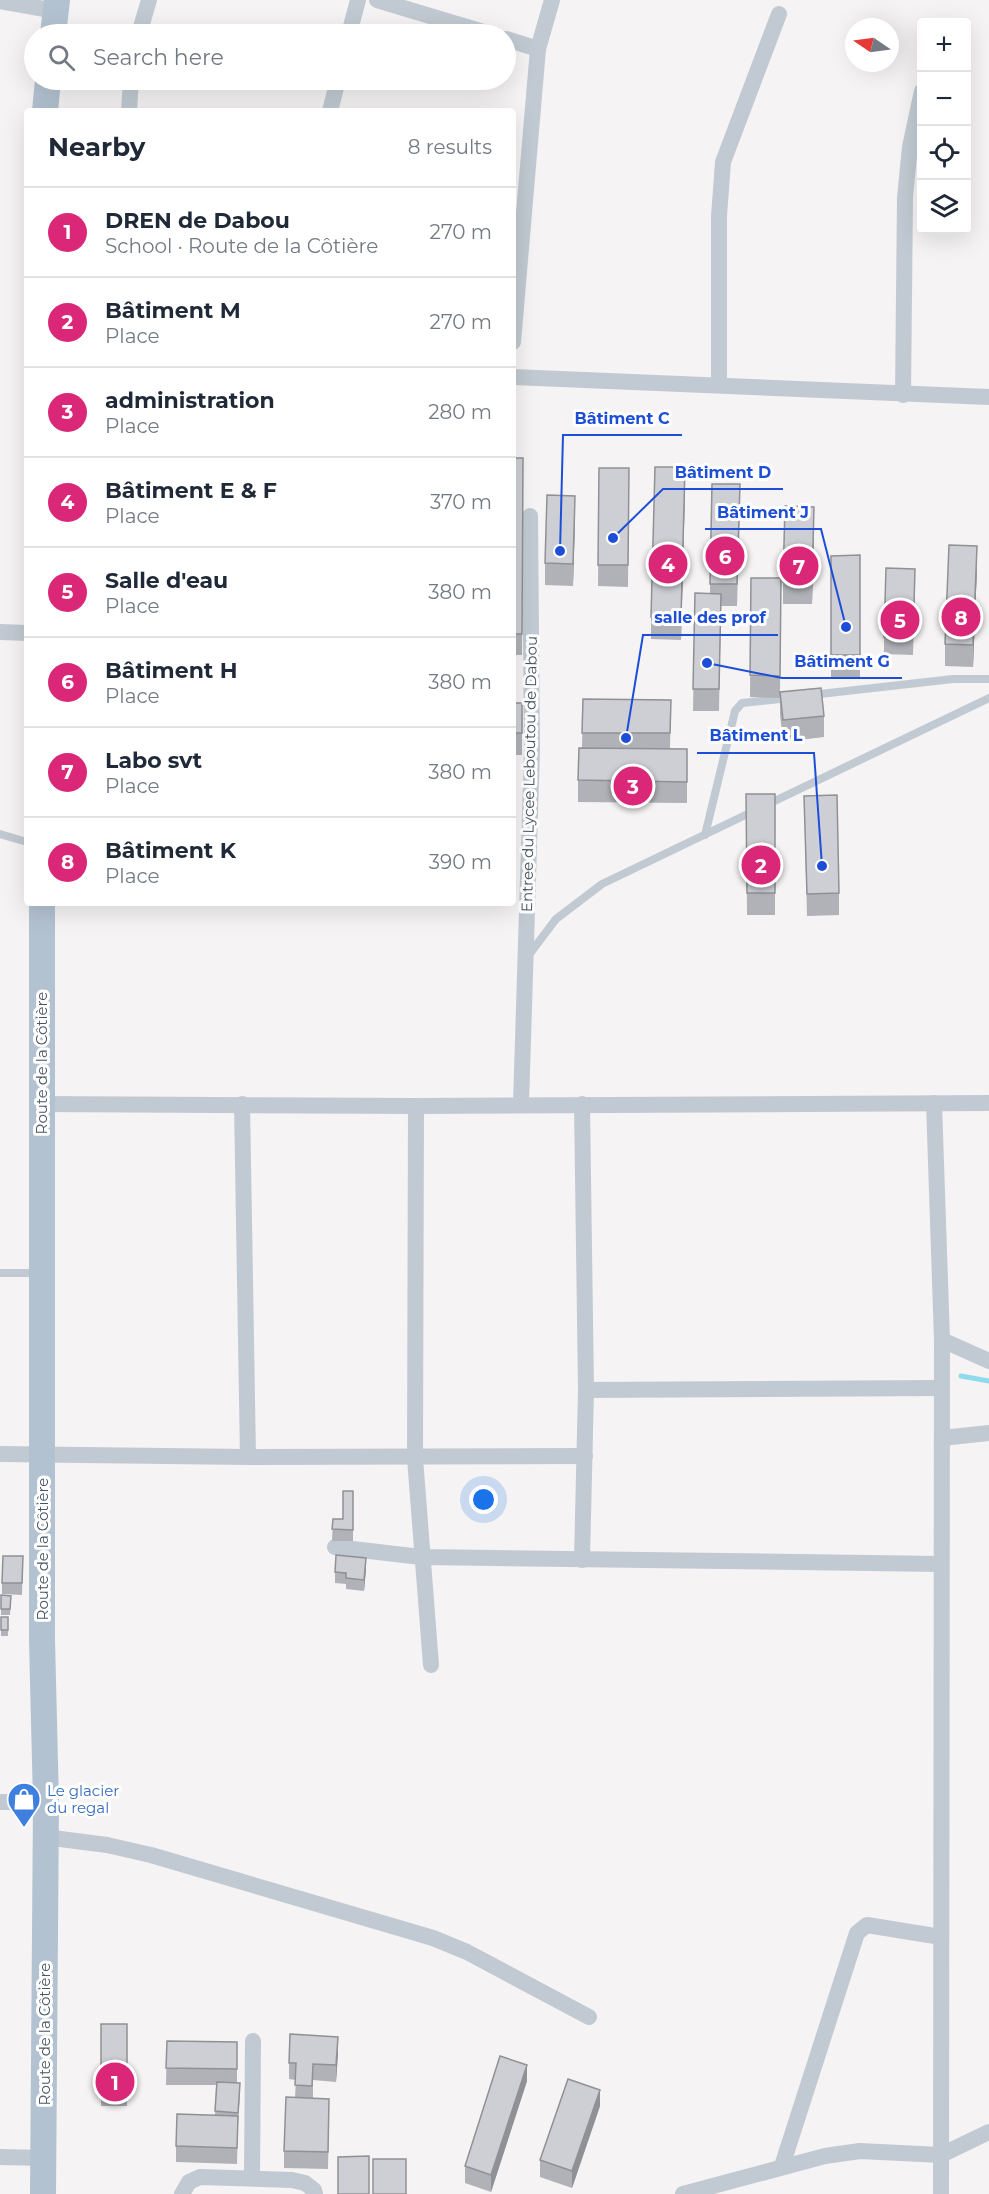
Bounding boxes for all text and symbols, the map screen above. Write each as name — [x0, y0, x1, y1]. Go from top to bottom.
north arrow — [845, 18, 899, 72]
map controls — [917, 18, 971, 234]
button: + — [917, 18, 971, 72]
search box — [24, 24, 516, 90]
icon: search — [45, 41, 78, 74]
text: Search here — [93, 44, 224, 71]
button: − — [917, 72, 971, 126]
button: locate — [917, 126, 971, 180]
text: Nearby — [48, 131, 145, 163]
text: 8 results — [408, 135, 492, 159]
button: layers — [917, 180, 971, 234]
text: DREN de Dabou — [105, 207, 290, 234]
text: 1 — [64, 220, 71, 244]
text: 270 m — [430, 220, 492, 244]
text: School · Route de la Côtière — [105, 234, 378, 258]
text: Bâtiment M — [105, 297, 241, 324]
text: 2 — [62, 310, 73, 334]
text: 270 m — [430, 310, 492, 334]
text: Place — [105, 324, 160, 348]
text: administration — [105, 387, 275, 414]
text: 3 — [62, 400, 73, 424]
text: 280 m — [428, 400, 492, 424]
callout: Bâtiment C — [563, 401, 682, 435]
text: Bâtiment C — [575, 409, 670, 428]
text: Place — [105, 414, 160, 438]
callout: Bâtiment D — [663, 455, 783, 489]
text: Bâtiment D — [675, 463, 771, 482]
text: Bâtiment E & F — [105, 477, 277, 504]
text: 4 — [61, 490, 74, 514]
text: 370 m — [430, 490, 492, 514]
callout: Bâtiment J — [705, 495, 821, 529]
text: Bâtiment J — [717, 503, 809, 522]
text: Place — [105, 504, 160, 528]
pin: 6 — [706, 534, 744, 578]
pin: 4 — [648, 542, 688, 586]
pin: 7 — [780, 544, 818, 588]
text: Salle d'eau — [105, 567, 228, 594]
text: 5 — [62, 580, 73, 604]
text: 380 m — [428, 580, 492, 604]
text: Place — [105, 594, 160, 618]
pin: 8 — [942, 594, 980, 640]
pin: 5 — [880, 598, 920, 642]
callout: salle des prof — [643, 601, 778, 635]
text: salle des prof — [654, 608, 766, 627]
street label: Entree du Lycee Leboutou de Dabou — [517, 636, 541, 912]
callout: Bâtiment G — [782, 644, 902, 678]
text: Bâtiment G — [794, 652, 890, 671]
text: Bâtiment H — [105, 657, 237, 684]
text: 6 — [61, 670, 74, 694]
text: 380 m — [428, 670, 492, 694]
text: Place — [105, 684, 160, 708]
callout: Bâtiment L — [697, 719, 814, 753]
text: Bâtiment L — [709, 726, 803, 745]
text: Labo svt — [105, 747, 202, 774]
text: 7 — [61, 760, 74, 784]
text: 380 m — [428, 760, 492, 784]
pin: 3 — [614, 764, 652, 808]
text: Place — [105, 774, 160, 798]
text: Bâtiment K — [105, 837, 236, 864]
pin: 2 — [742, 842, 780, 888]
text: 8 — [61, 850, 74, 874]
text: 390 m — [429, 850, 492, 874]
text: Place — [105, 864, 160, 888]
street label: Route de la Côtière — [32, 992, 51, 1134]
street label: Route de la Côtière — [33, 1478, 52, 1620]
your location — [469, 1485, 498, 1514]
shop icon: Le glacier du regal — [6, 1781, 42, 1828]
place label: Le glacier du regal — [47, 1781, 119, 1817]
street label: Route de la Côtière — [35, 1963, 54, 2105]
pin: 1 — [96, 2060, 134, 2104]

